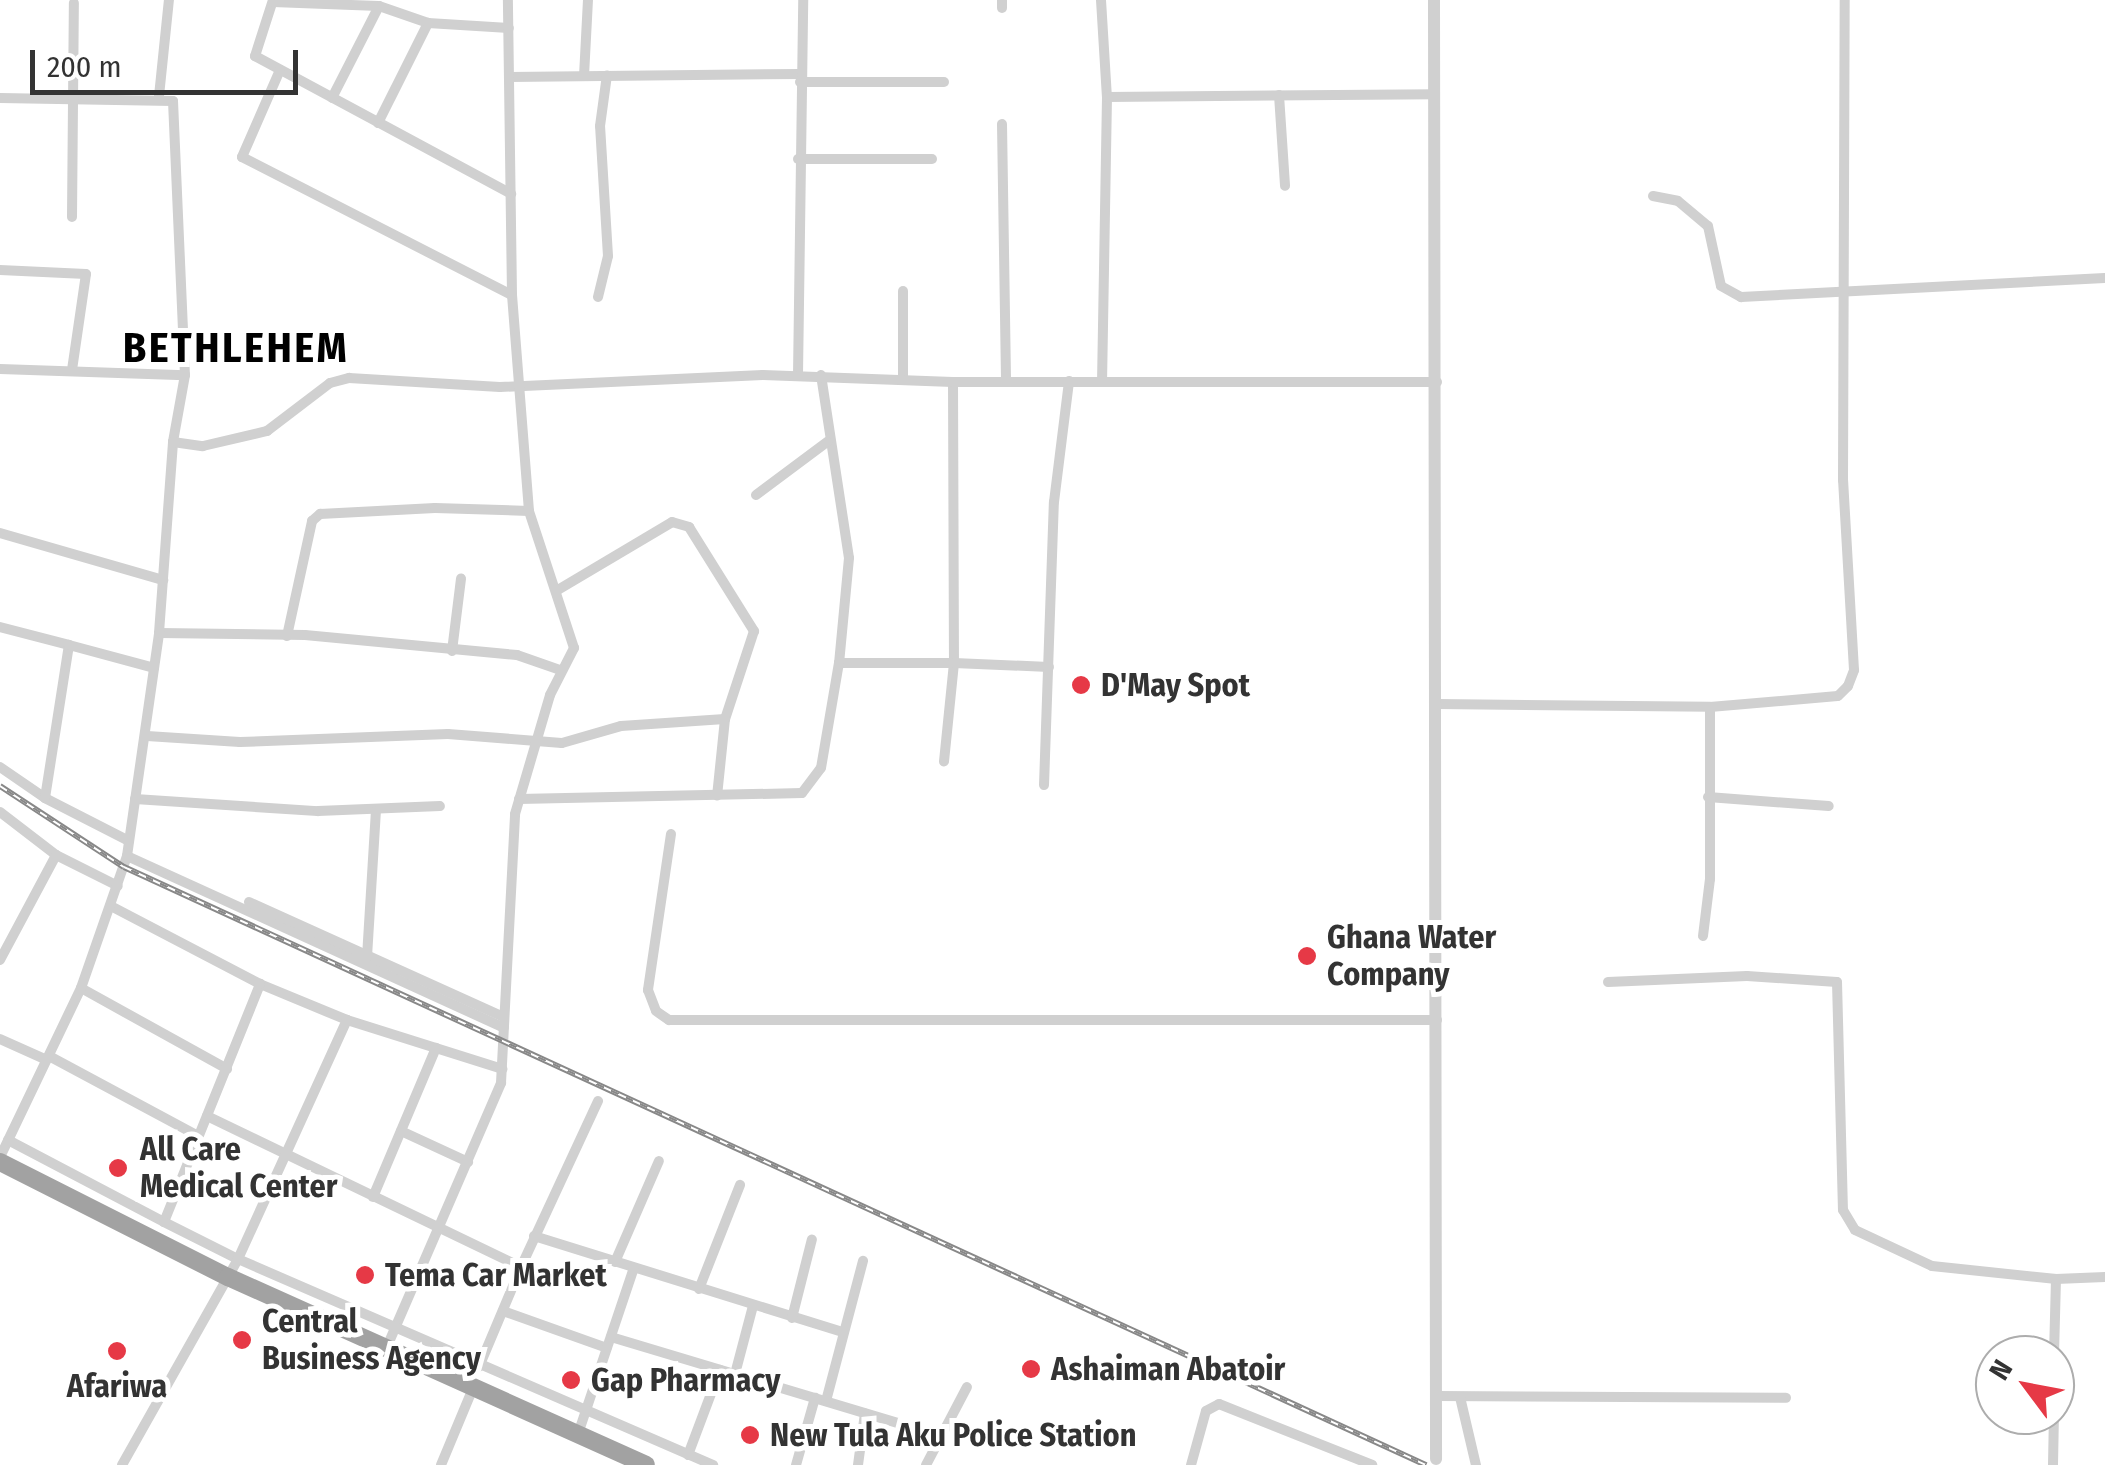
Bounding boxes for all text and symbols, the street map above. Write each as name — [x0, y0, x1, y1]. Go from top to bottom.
scale bar — [35, 30, 302, 92]
text: 200 m — [47, 49, 122, 85]
district label: BETHLEHEM — [123, 323, 349, 373]
place label: D'May Spot — [1101, 666, 1250, 704]
marker: D'May Spot — [1070, 674, 1092, 696]
place label: Ghana Water Company — [1327, 919, 1496, 994]
marker: Ghana Water Company — [1296, 945, 1318, 967]
place label: All Care Medical Center — [140, 1131, 337, 1206]
marker: All Care Medical Center — [105, 1155, 131, 1181]
place label: Tema Car Market — [385, 1256, 607, 1294]
marker: Tema Car Market — [354, 1264, 376, 1286]
place label: Central Business Agency — [262, 1303, 481, 1378]
marker: Central Business Agency — [231, 1329, 253, 1351]
north arrow — [1975, 1335, 2075, 1435]
marker: Afariwa — [106, 1340, 128, 1362]
place label: Ashaiman Abatoir — [1051, 1350, 1285, 1388]
text: N — [1982, 1354, 2019, 1386]
marker: Ashaiman Abatoir — [1020, 1358, 1042, 1380]
place label: Gap Pharmacy — [591, 1361, 780, 1399]
place label: Afariwa — [67, 1367, 167, 1405]
marker: Gap Pharmacy — [560, 1369, 582, 1391]
place label: New Tula Aku Police Station — [770, 1416, 1136, 1454]
marker: New Tula Aku Police Station — [739, 1424, 761, 1446]

